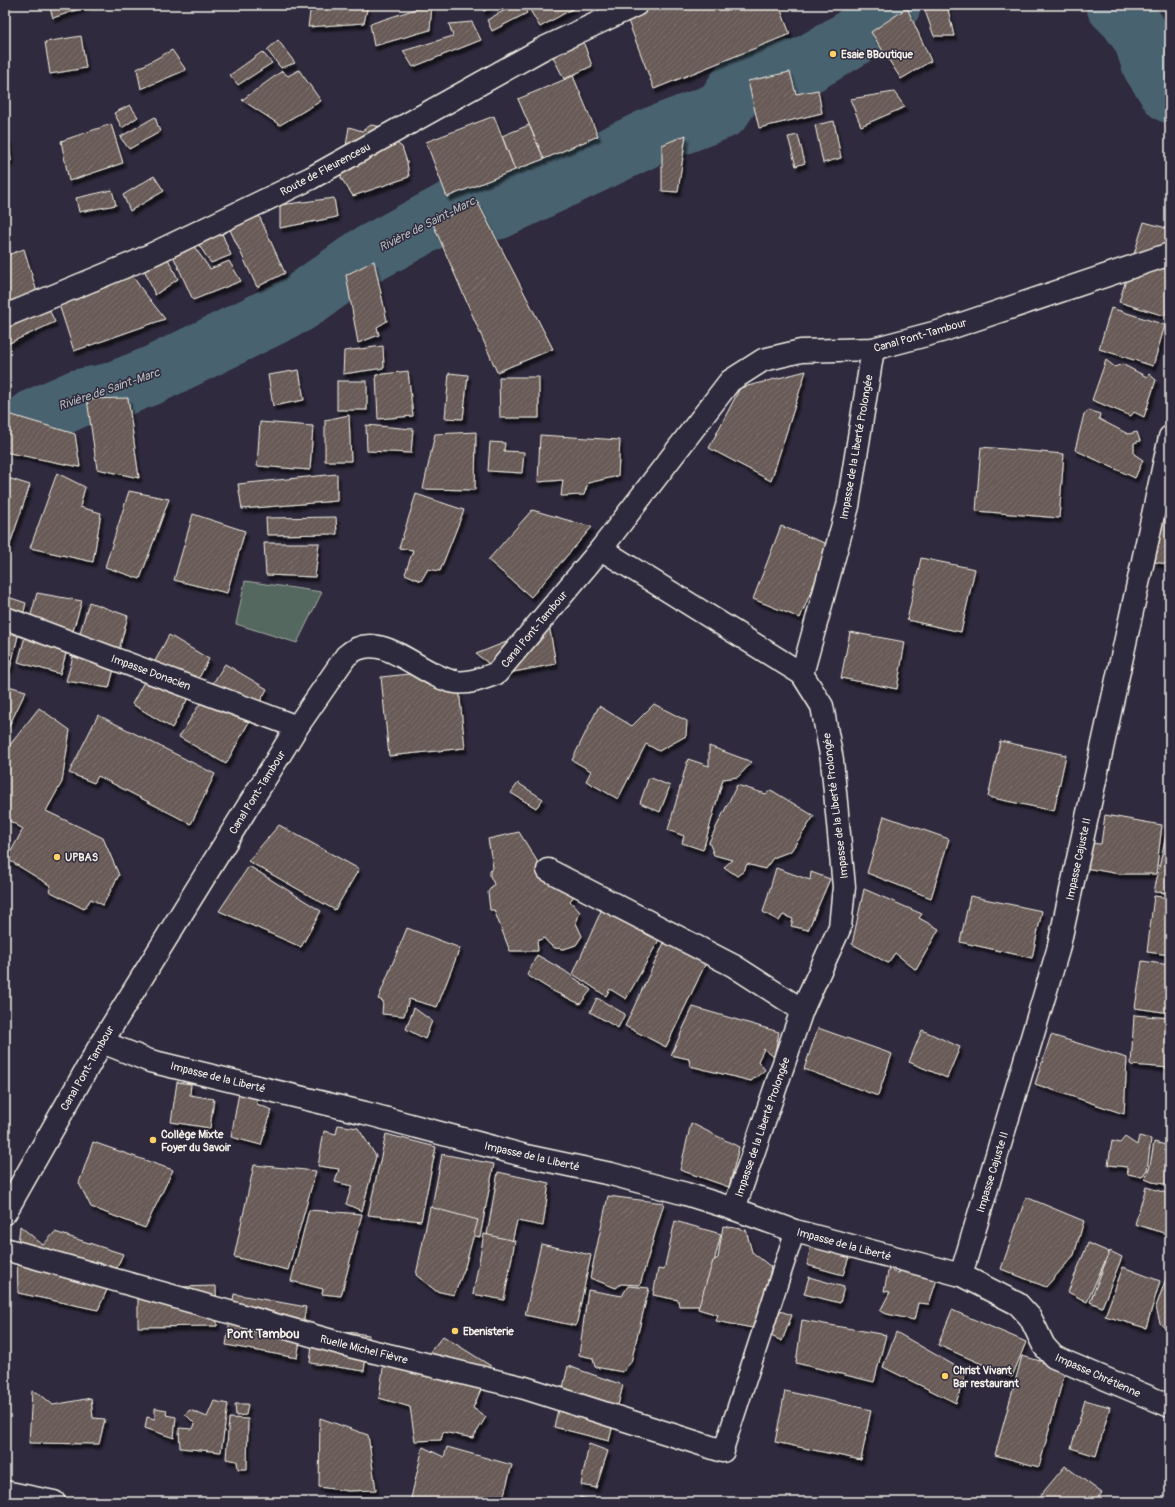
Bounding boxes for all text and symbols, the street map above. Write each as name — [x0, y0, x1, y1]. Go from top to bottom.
place label: Esaie BBoutique — [841, 48, 913, 61]
marker: Esaie BBoutique — [828, 49, 838, 59]
street label: Route de Fleurenceau — [278, 140, 372, 199]
water label: Rivière de Saint-Marc — [376, 193, 479, 255]
street label: Canal Pont-Tambour — [872, 316, 968, 355]
water label: Rivière de Saint-Marc — [56, 365, 163, 414]
street label: Impasse de la Liberté Prolongée — [837, 373, 876, 520]
street label: Canal Pont-Tambour — [499, 588, 570, 670]
street label: Impasse Donacien — [109, 652, 192, 693]
street label: Impasse de la Liberté Prolongée — [820, 732, 851, 880]
street label: Canal Pont-Tambour — [226, 748, 288, 836]
street label: Impasse Cajuste II — [1063, 817, 1094, 902]
place label: UPBAS — [65, 851, 99, 864]
marker: UPBAS — [52, 852, 62, 862]
street label: Canal Pont-Tambour — [58, 1023, 117, 1113]
street label: Impasse de la Liberté Prolongée — [732, 1055, 793, 1199]
street label: Impasse de la Liberté — [169, 1059, 267, 1096]
place label: Collège Mixte Foyer du Savoir — [161, 1128, 232, 1154]
street label: Impasse Cajuste II — [974, 1130, 1011, 1214]
marker: Collège Mixte Foyer du Savoir — [148, 1135, 158, 1145]
street label: Impasse de la Liberté — [483, 1139, 581, 1174]
street label: Impasse de la Liberté — [795, 1226, 893, 1263]
place label: Ebenisterie — [463, 1325, 514, 1338]
district label: Pont Tambou — [226, 1326, 300, 1342]
marker: Ebenisterie — [450, 1326, 460, 1336]
street label: Ruelle Michel Fièvre — [319, 1332, 410, 1367]
street label: Impasse Chrétienne — [1053, 1351, 1143, 1400]
place label: Christ Vivant Bar restaurant — [953, 1364, 1019, 1390]
marker: Christ Vivant Bar restaurant — [940, 1371, 950, 1381]

